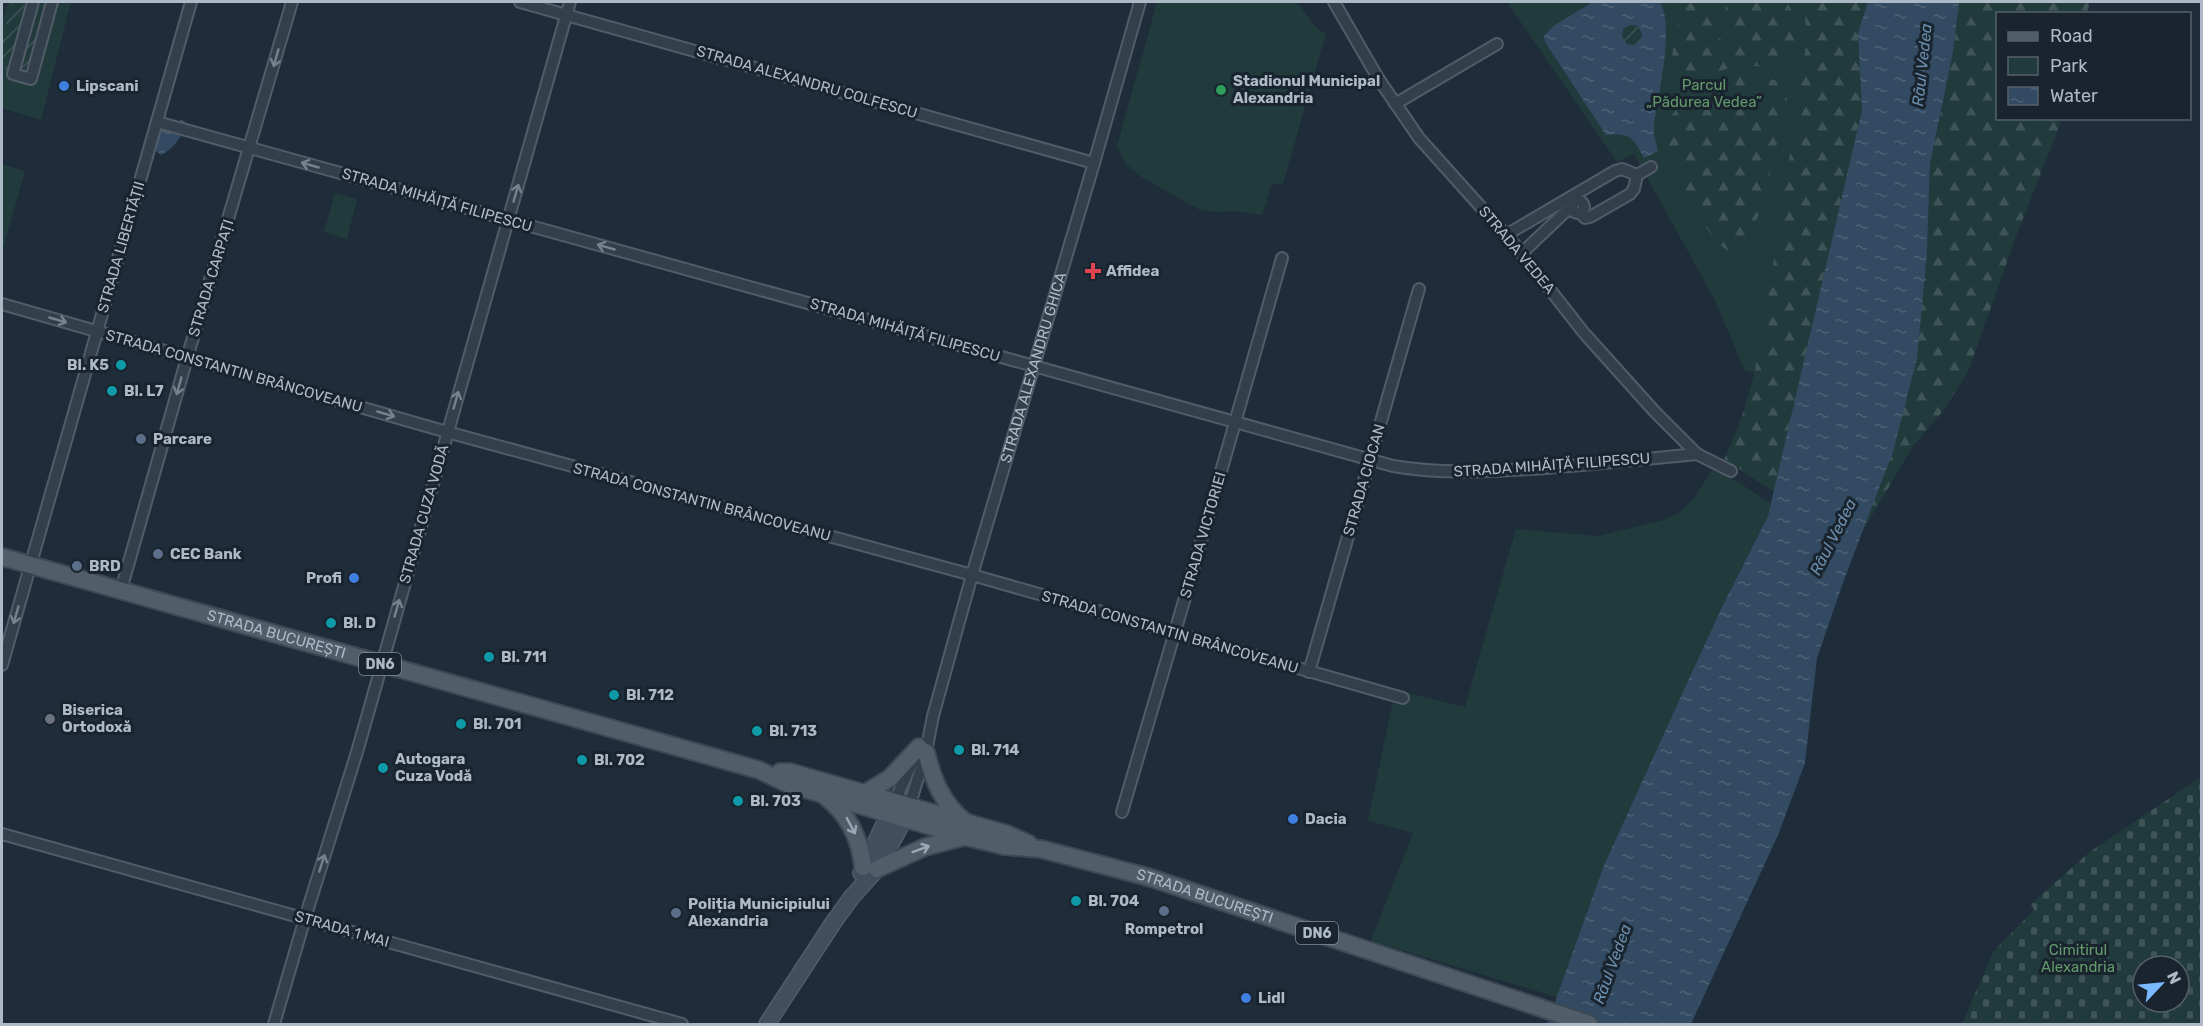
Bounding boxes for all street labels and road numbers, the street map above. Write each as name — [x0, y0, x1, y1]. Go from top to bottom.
street label: STRADA ALEXANDRU COLFESCU — [694, 42, 920, 122]
street label: STRADA MIHĂIȚĂ FILIPESCU — [340, 164, 534, 236]
street label: STRADA LIBERTĂȚII — [94, 179, 148, 315]
street label: STRADA VEDEA — [1475, 202, 1559, 298]
street label: STRADA CARPAȚI — [185, 217, 237, 339]
street label: STRADA ALEXANDRU GHICA — [997, 270, 1070, 465]
street label: STRADA MIHĂIȚĂ FILIPESCU — [808, 294, 1002, 366]
street label: STRADA CONSTANTIN BRÂNCOVEANU — [104, 326, 364, 416]
street label: STRADA CIOCAN — [1339, 422, 1389, 538]
street label: STRADA CUZA VODĂ — [396, 443, 452, 585]
street label: STRADA MIHĂIȚĂ FILIPESCU — [1453, 449, 1651, 481]
street label: STRADA CONSTANTIN BRÂNCOVEANU — [571, 459, 833, 545]
street label: STRADA VICTORIEI — [1176, 470, 1230, 600]
street label: STRADA CONSTANTIN BRÂNCOVEANU — [1040, 587, 1300, 677]
street label: STRADA BUCUREȘTI — [205, 606, 348, 662]
road number: DN6 — [359, 653, 401, 675]
street label: STRADA BUCUREȘTI — [1134, 865, 1276, 927]
street label: STRADA 1 MAI — [293, 907, 391, 951]
road number: DN6 — [1296, 922, 1338, 944]

